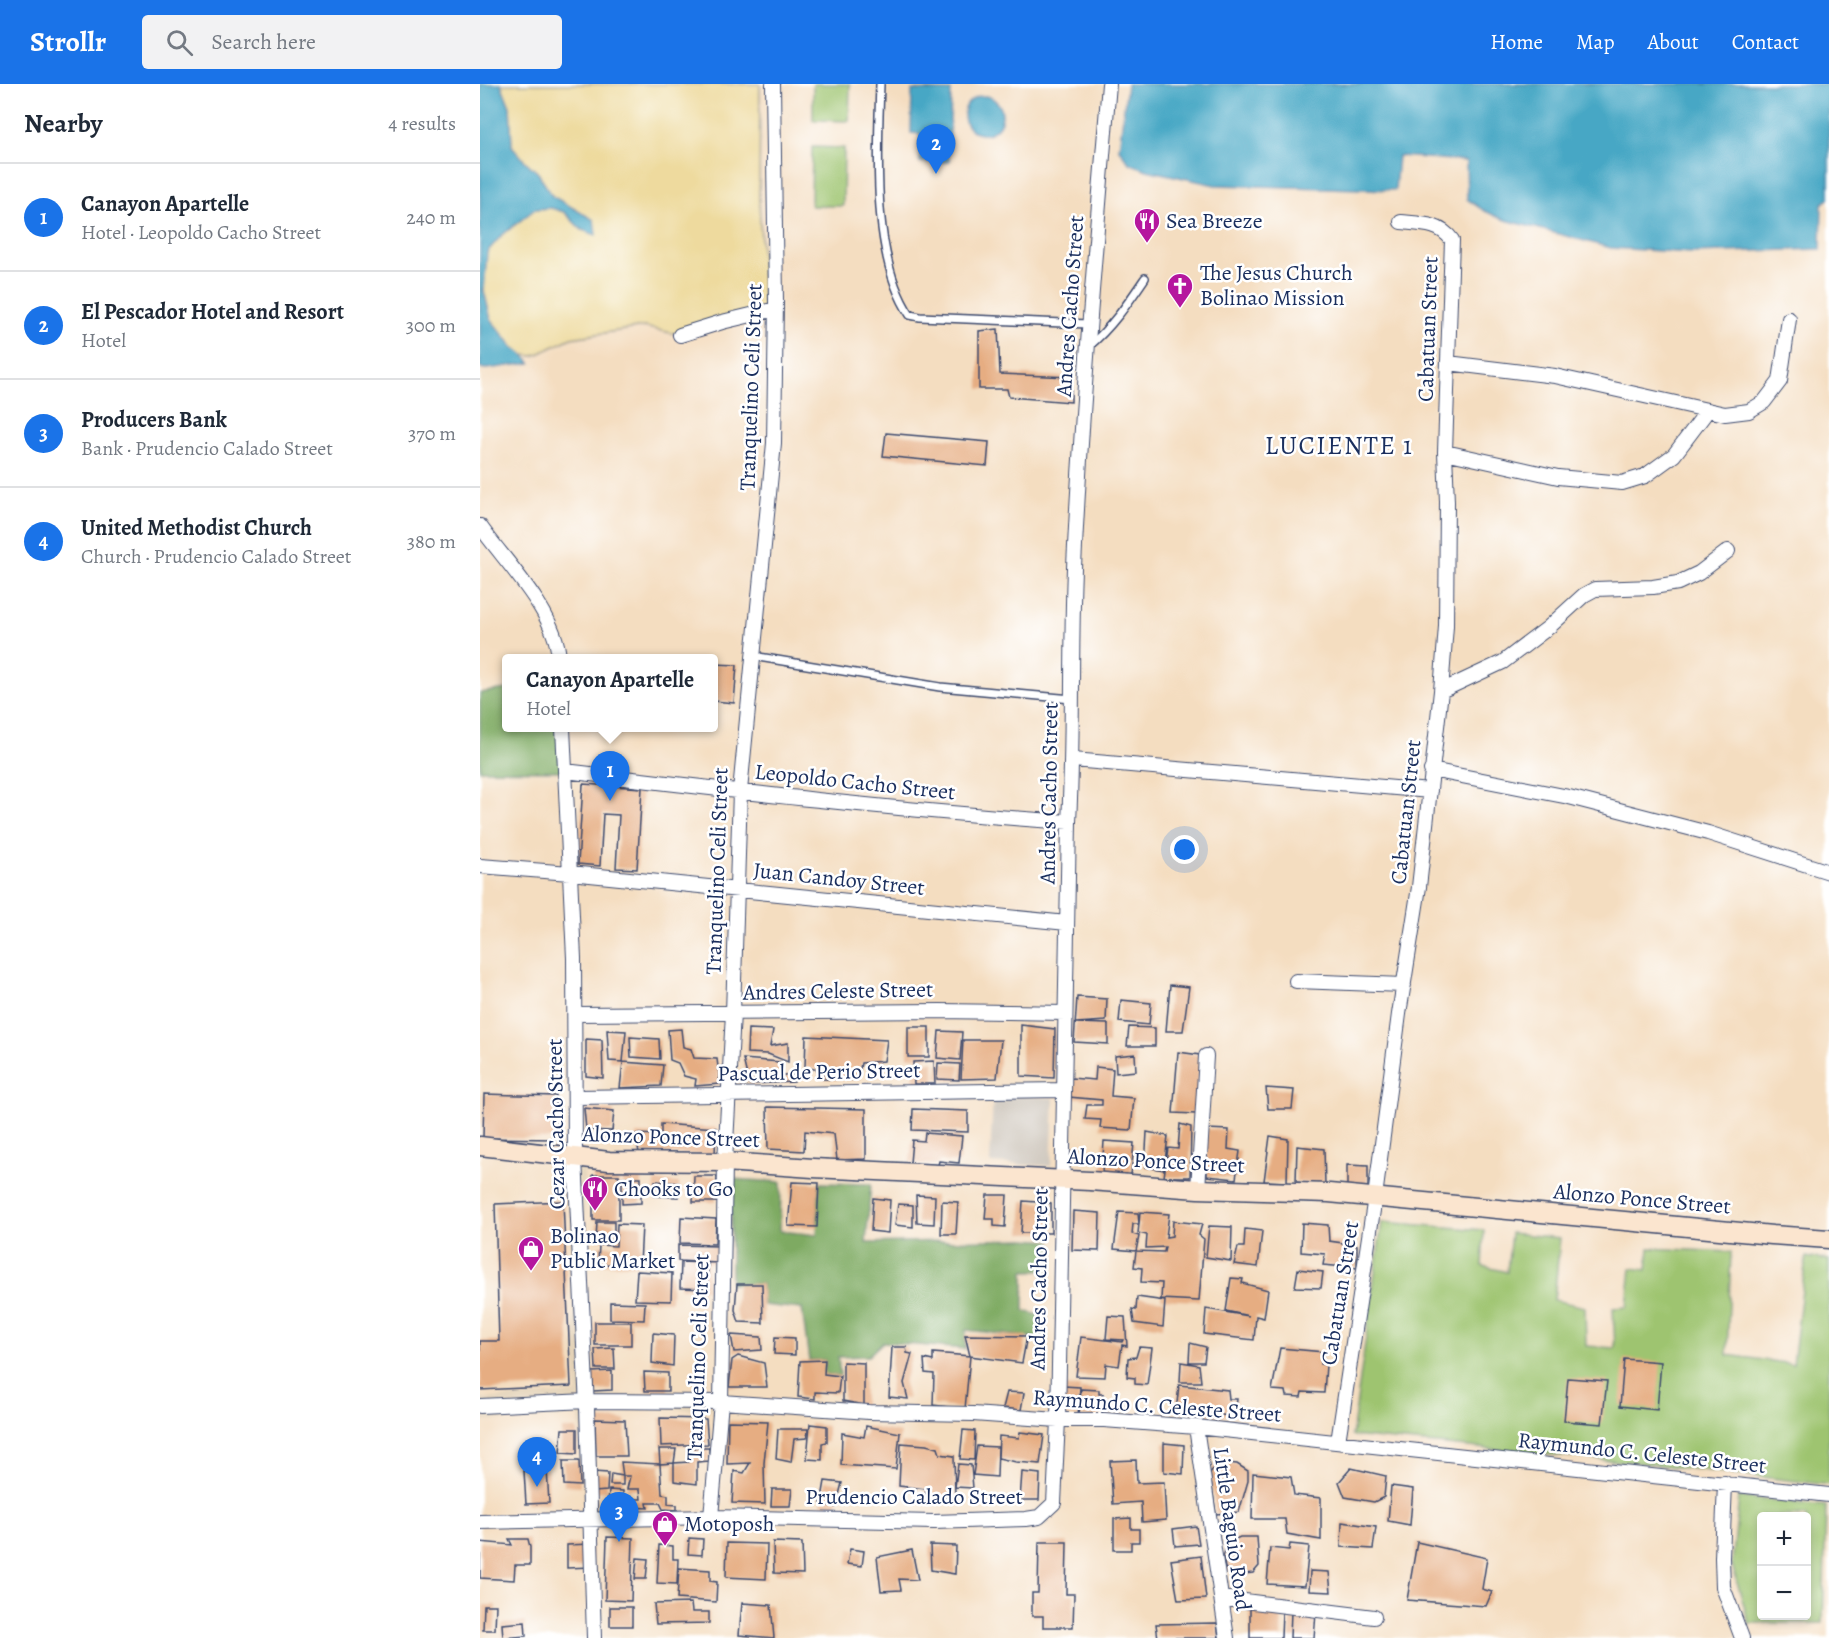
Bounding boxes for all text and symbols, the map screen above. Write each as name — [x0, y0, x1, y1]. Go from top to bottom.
search box — [142, 15, 562, 69]
text: Strollr — [30, 23, 106, 61]
icon: search — [163, 26, 196, 59]
text: Search here — [211, 27, 316, 57]
text: Home — [1490, 28, 1543, 56]
text: Map — [1576, 28, 1614, 56]
text: About — [1647, 28, 1699, 56]
text: Contact — [1732, 28, 1799, 56]
text: Nearby — [24, 106, 103, 141]
text: 4 results — [388, 110, 456, 137]
pin: 2 — [916, 124, 956, 174]
text: Canayon Apartelle — [81, 189, 249, 219]
text: 1 — [40, 204, 47, 231]
text: 240 m — [406, 204, 456, 231]
restaurant icon: Sea Breeze — [1132, 206, 1162, 244]
place label: Sea Breeze — [1166, 206, 1263, 236]
street label: Andres Cacho Street — [1049, 214, 1091, 399]
text: Hotel · Leopoldo Cacho Street — [81, 219, 321, 246]
street label: Cabatuan Street — [1410, 256, 1446, 402]
place label: The Jesus Church Bolinao Mission — [1200, 258, 1353, 313]
church icon: The Jesus Church Bolinao Mission — [1165, 271, 1195, 309]
street label: Tranquelino Celi Street — [732, 283, 770, 491]
text: El Pescador Hotel and Resort — [81, 297, 344, 327]
text: 2 — [39, 312, 48, 339]
text: 300 m — [406, 312, 456, 339]
text: Hotel — [81, 327, 126, 354]
text: Producers Bank — [81, 405, 227, 435]
text: 3 — [39, 420, 48, 447]
text: 370 m — [408, 420, 456, 447]
district label: LUCIENTE 1 — [1265, 428, 1413, 463]
text: Bank · Prudencio Calado Street — [81, 435, 333, 462]
text: United Methodist Church — [81, 513, 312, 543]
text: 4 — [39, 528, 48, 555]
text: 380 m — [407, 528, 456, 555]
text: Church · Prudencio Calado Street — [81, 543, 351, 570]
popup — [502, 654, 718, 732]
text: Canayon Apartelle — [526, 665, 694, 695]
text: Hotel — [526, 695, 571, 722]
street label: Andres Cacho Street — [1032, 702, 1066, 885]
street label: Cabatuan Street — [1383, 738, 1429, 886]
pin: 1 — [590, 752, 630, 801]
street label: Leopoldo Cacho Street — [753, 757, 957, 807]
street label: Tranquelino Celi Street — [698, 767, 736, 975]
your location — [1170, 835, 1199, 864]
street label: Juan Candoy Street — [752, 855, 926, 903]
street label: Andres Celeste Street — [742, 974, 933, 1008]
street label: Cezar Cacho Street — [540, 1038, 572, 1210]
street label: Pascual de Perio Street — [717, 1055, 921, 1089]
street label: Alonzo Ponce Street — [581, 1119, 760, 1155]
street label: Alonzo Ponce Street — [1065, 1141, 1246, 1181]
restaurant icon: Chooks to Go — [580, 1174, 610, 1212]
place label: Chooks to Go — [614, 1174, 733, 1204]
street label: Alonzo Ponce Street — [1551, 1176, 1732, 1222]
street label: Andres Cacho Street — [1022, 1188, 1056, 1371]
street label: Cabatuan Street — [1314, 1219, 1366, 1367]
place label: Bolinao Public Market — [550, 1221, 675, 1276]
shop icon: Bolinao Public Market — [516, 1234, 546, 1272]
street label: Tranquelino Celi Street — [679, 1253, 717, 1461]
street label: Raymundo C. Celeste Street — [1032, 1382, 1282, 1430]
street label: Raymundo C. Celeste Street — [1516, 1425, 1768, 1481]
pin: 4 — [518, 1438, 556, 1487]
street label: Little Baguio Road — [1206, 1445, 1258, 1613]
street label: Prudencio Calado Street — [805, 1482, 1023, 1512]
pin: 3 — [600, 1492, 638, 1542]
shop icon: Motoposh — [650, 1509, 680, 1547]
place label: Motoposh — [684, 1509, 775, 1539]
map controls — [1757, 1512, 1811, 1620]
button: + — [1757, 1512, 1811, 1566]
button: − — [1757, 1566, 1811, 1620]

